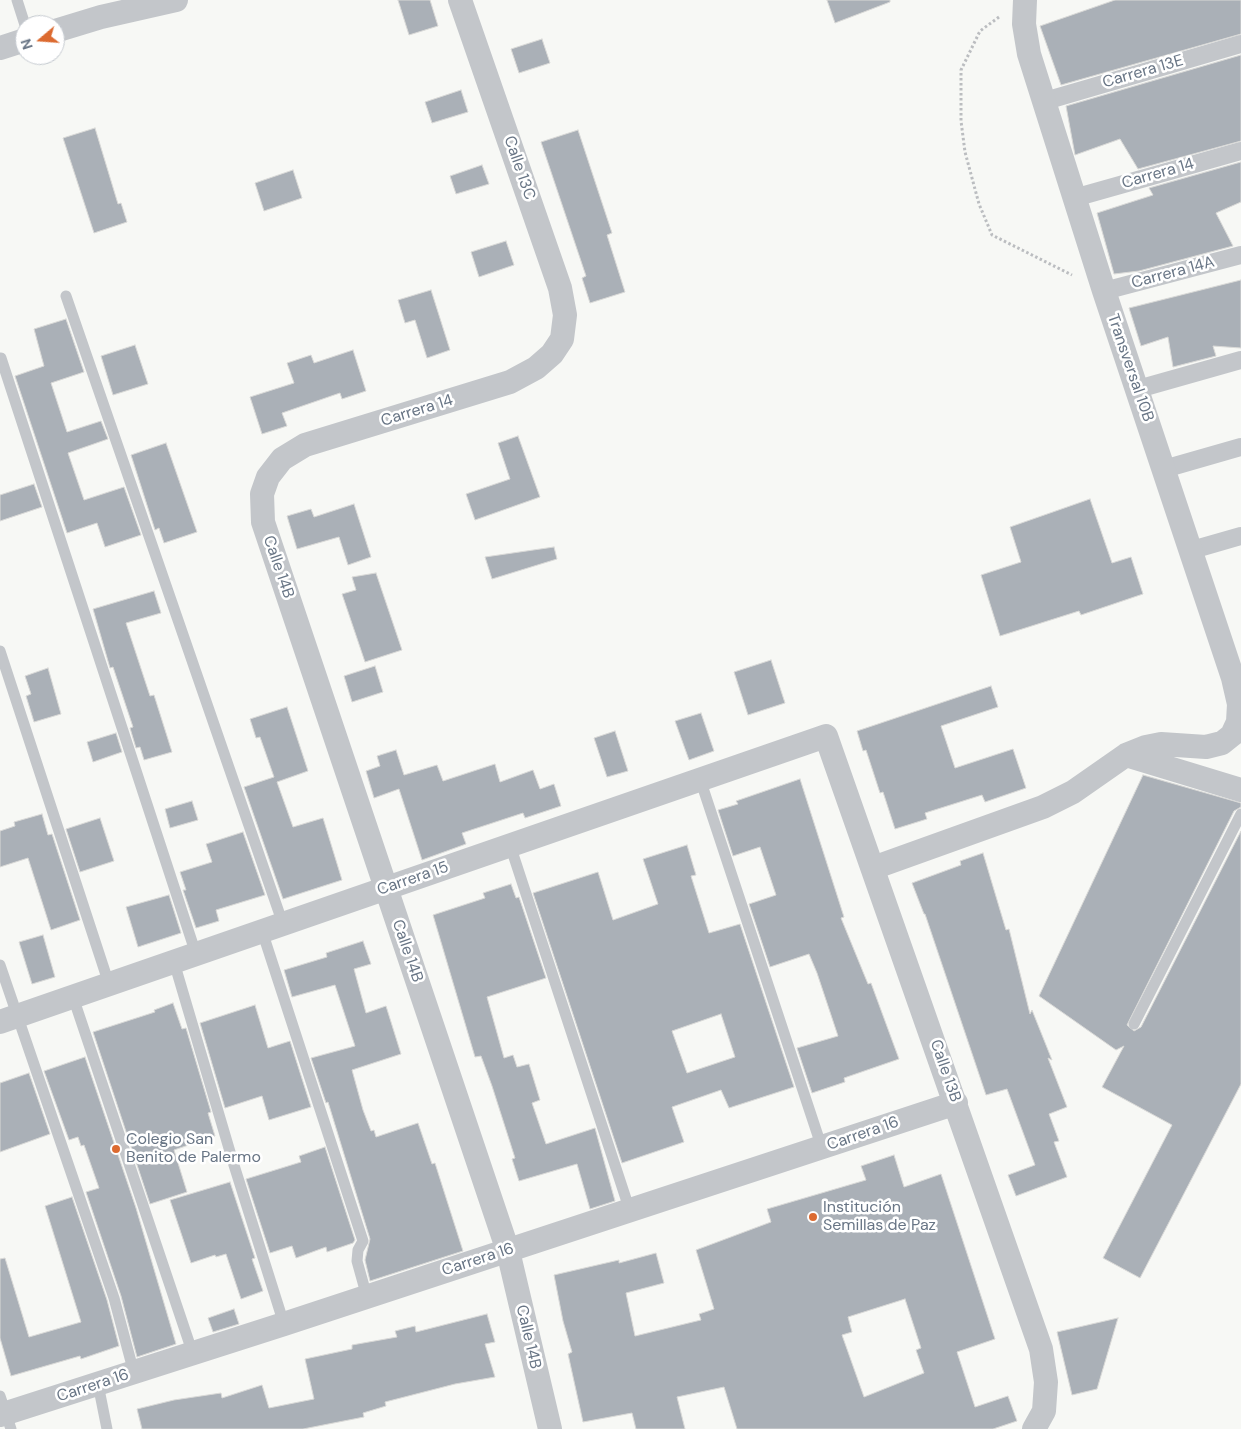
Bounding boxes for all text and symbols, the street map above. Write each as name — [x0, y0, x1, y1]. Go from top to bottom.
north arrow — [15, 15, 65, 65]
text: N — [17, 37, 37, 52]
street label: Carrera 13E — [1100, 51, 1186, 93]
street label: Calle 13C — [499, 133, 539, 203]
street label: Carrera 14 — [1120, 155, 1196, 193]
street label: Carrera 14A — [1129, 253, 1217, 293]
street label: Transversal 10B — [1103, 312, 1157, 424]
street label: Carrera 14 — [379, 391, 455, 431]
street label: Calle 14B — [258, 533, 298, 601]
street label: Carrera 15 — [375, 858, 451, 900]
street label: Calle 14B — [387, 917, 427, 985]
street label: Calle 13B — [925, 1037, 965, 1105]
street label: Carrera 16 — [825, 1113, 901, 1155]
place label: Colegio San Benito de Palermo — [126, 1130, 261, 1168]
marker: Colegio San Benito de Palermo — [110, 1143, 122, 1155]
place label: Institución Semillas de Paz — [823, 1198, 936, 1236]
marker: Institución Semillas de Paz — [807, 1211, 819, 1223]
street label: Carrera 16 — [440, 1239, 516, 1281]
street label: Calle 14B — [511, 1303, 545, 1371]
street label: Carrera 16 — [55, 1365, 131, 1407]

